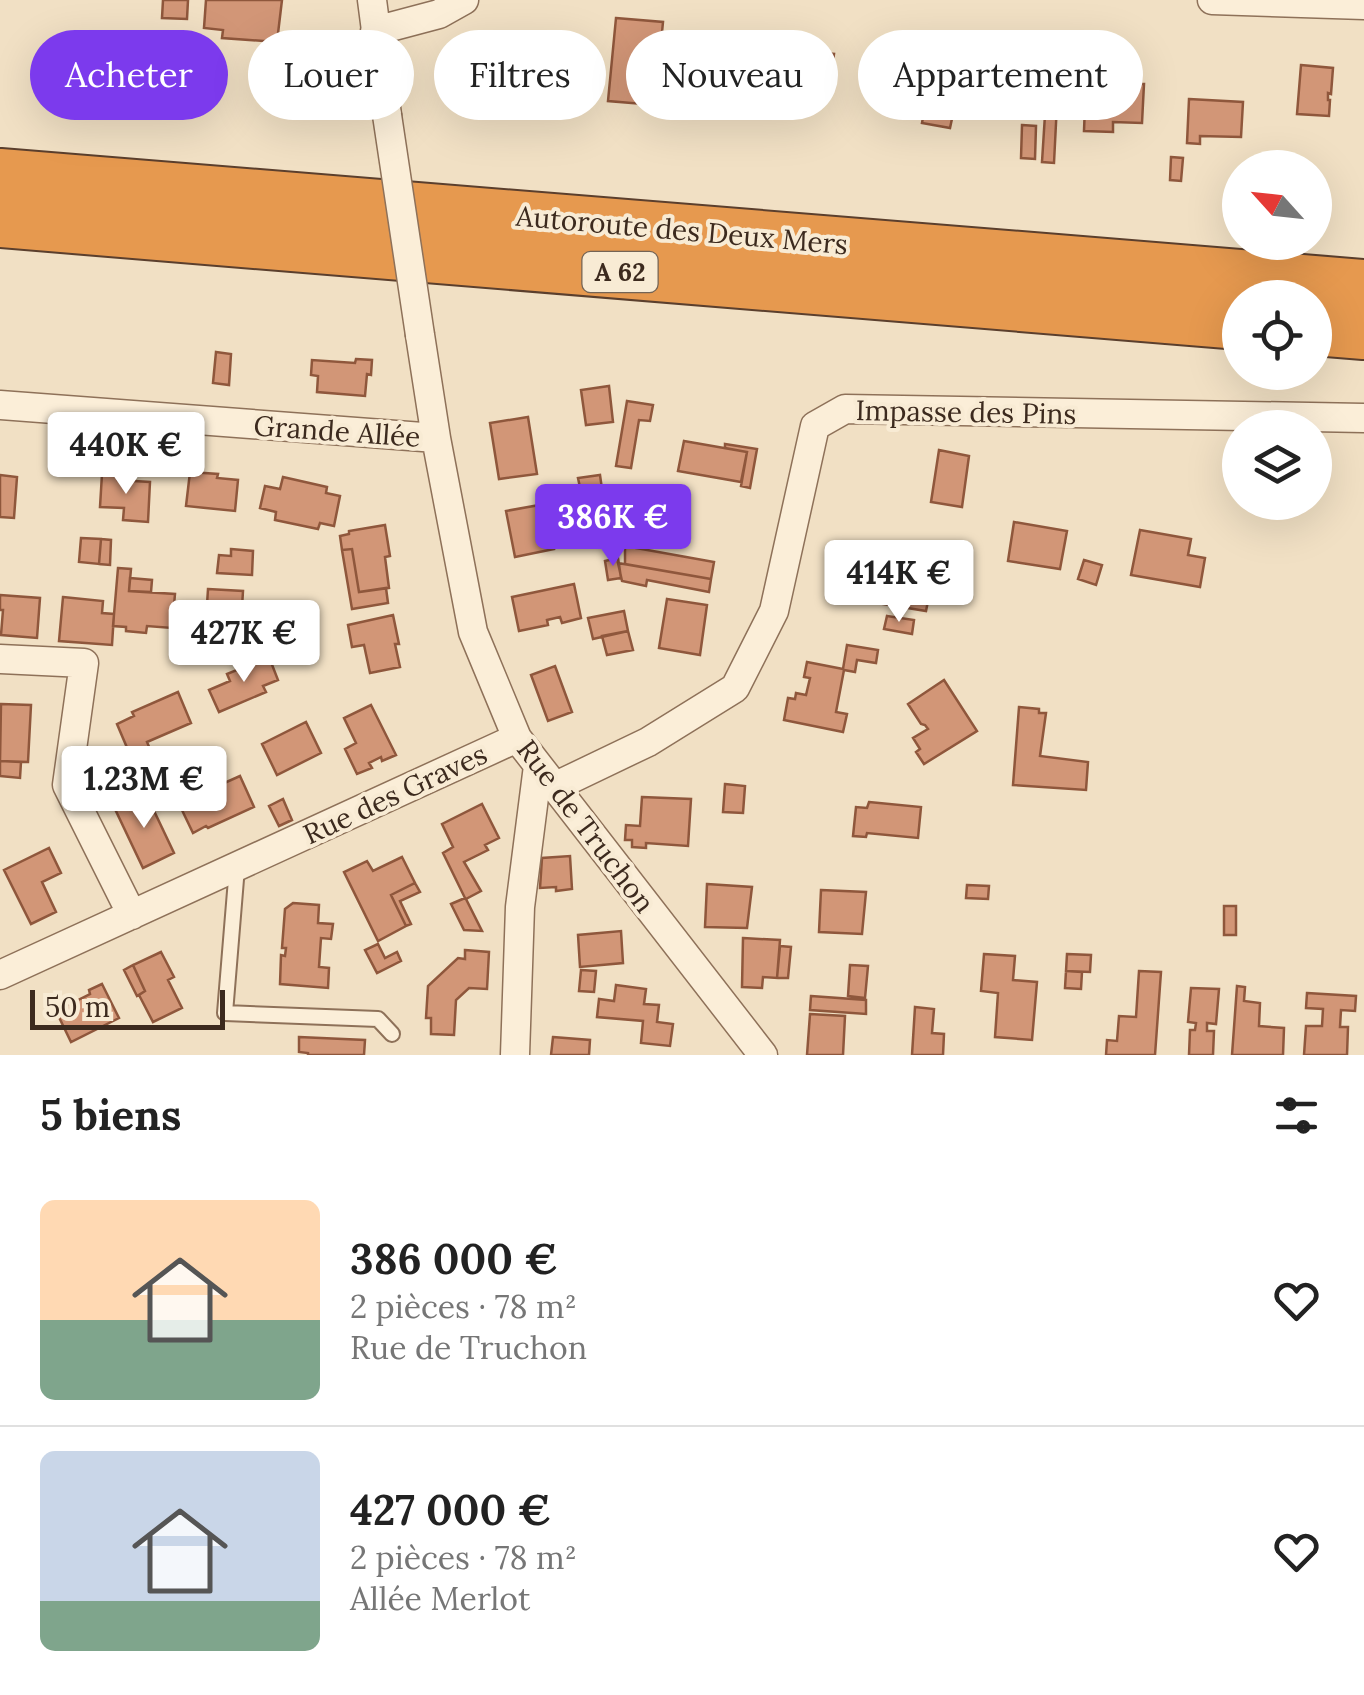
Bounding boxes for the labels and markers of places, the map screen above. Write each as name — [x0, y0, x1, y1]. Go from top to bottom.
pin: 440K € — [45, 412, 207, 497]
pin: 386K € — [532, 484, 694, 569]
pin: 414K € — [818, 540, 980, 625]
pin: 427K € — [163, 600, 325, 685]
pin: 1.23M € — [52, 746, 236, 831]

